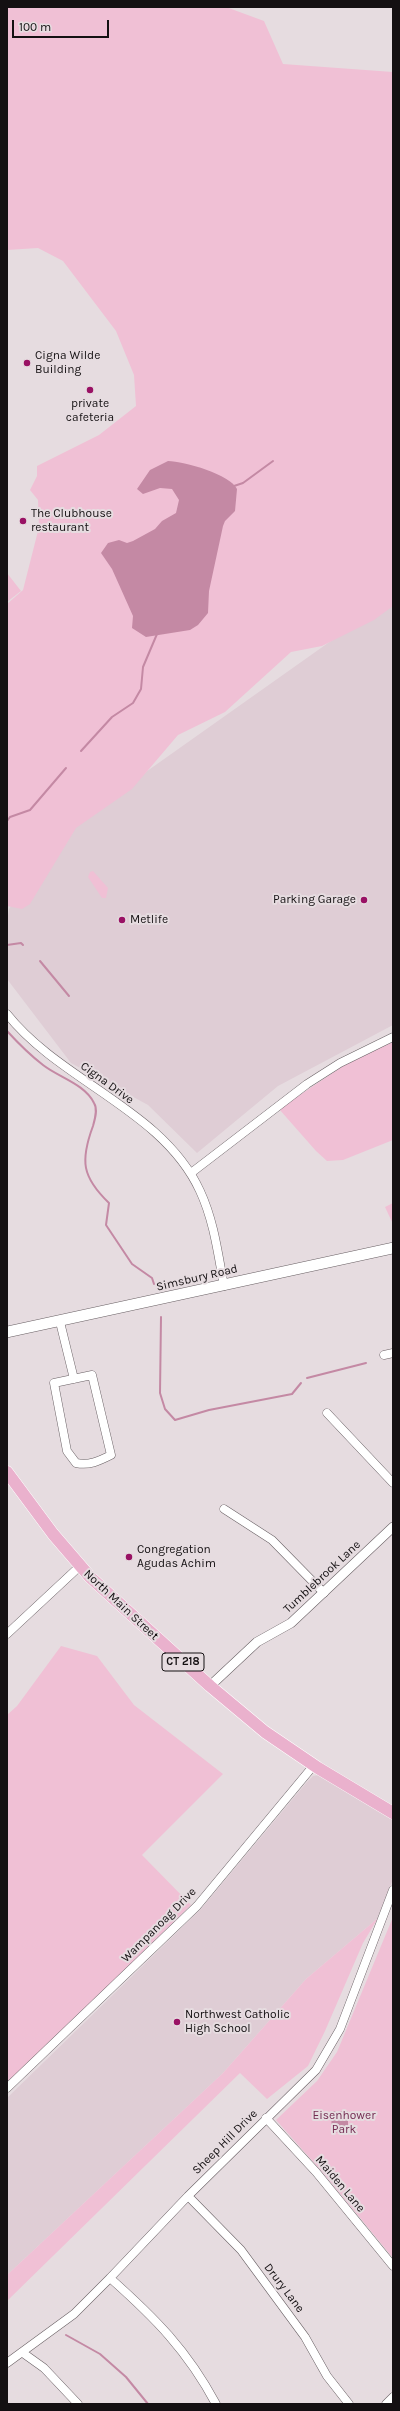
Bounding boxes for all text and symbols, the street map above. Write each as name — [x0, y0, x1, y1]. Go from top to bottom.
scale bar — [14, 12, 111, 38]
text: 100 m — [19, 20, 51, 34]
place label: Cigna Wilde Building — [35, 349, 100, 377]
marker: Cigna Wilde Building — [22, 358, 32, 368]
marker: private cafeteria — [85, 385, 95, 395]
place label: private cafeteria — [66, 397, 114, 425]
place label: The Clubhouse restaurant — [31, 507, 112, 535]
marker: The Clubhouse restaurant — [18, 516, 28, 526]
place label: Parking Garage — [273, 893, 356, 907]
marker: Parking Garage — [359, 895, 369, 905]
place label: Metlife — [130, 913, 168, 927]
marker: Metlife — [117, 915, 127, 925]
street label: Cigna Drive — [78, 1059, 136, 1107]
street label: Simsbury Road — [155, 1262, 239, 1294]
street label: Tumblebrook Lane — [280, 1538, 364, 1616]
place label: Congregation Agudas Achim — [137, 1543, 216, 1571]
marker: Congregation Agudas Achim — [124, 1552, 134, 1562]
street label: North Main Street — [81, 1567, 161, 1643]
road number: CT 218 — [162, 1653, 204, 1671]
street label: Wampanoag Drive — [119, 1885, 199, 1965]
place label: Northwest Catholic High School — [185, 2008, 290, 2036]
marker: Northwest Catholic High School — [172, 2017, 182, 2027]
street label: Sheep Hill Drive — [190, 2107, 260, 2177]
park label: Eisenhower Park — [312, 2109, 376, 2137]
street label: Maiden Lane — [312, 2153, 368, 2215]
street label: Drury Lane — [261, 2261, 307, 2315]

